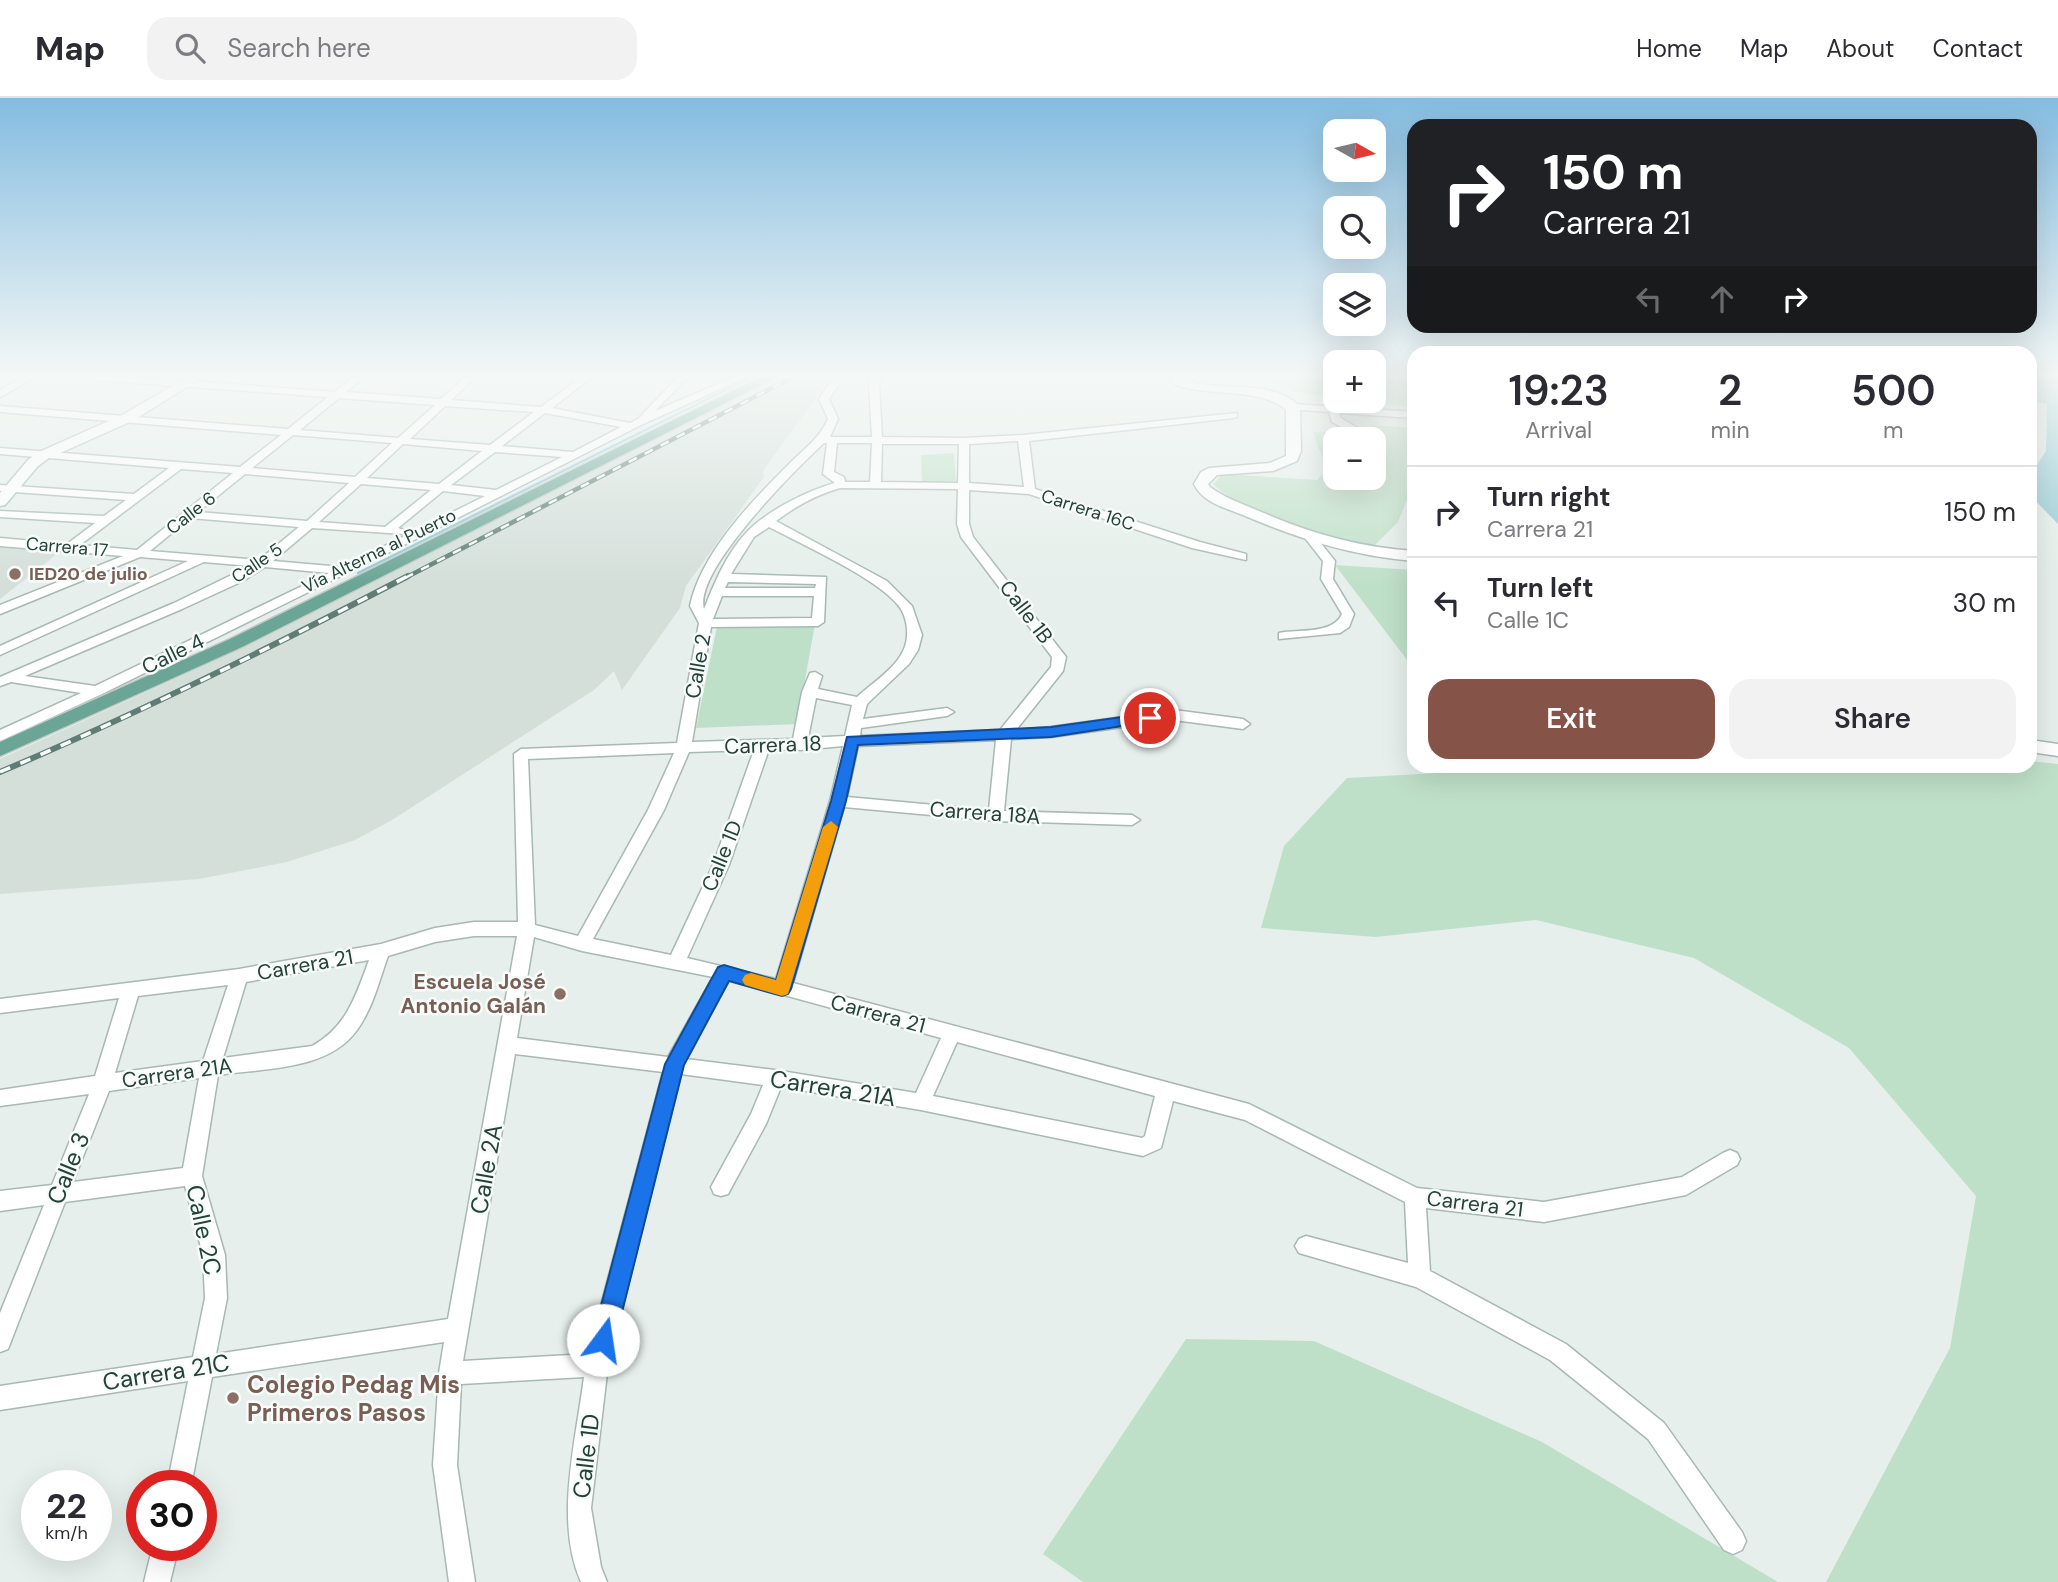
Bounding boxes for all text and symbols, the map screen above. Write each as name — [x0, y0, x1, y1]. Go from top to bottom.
search box — [147, 17, 637, 80]
text: Map — [35, 27, 105, 70]
icon: search — [171, 29, 209, 67]
text: Search here — [227, 31, 371, 65]
text: Home — [1636, 33, 1702, 64]
text: Map — [1740, 33, 1788, 64]
text: About — [1826, 33, 1895, 64]
text: Contact — [1933, 33, 2023, 64]
north arrow — [1323, 119, 1386, 182]
map controls — [1323, 119, 1386, 490]
text: 150 m — [1543, 140, 1683, 204]
icon: right — [1428, 147, 1519, 238]
button: search — [1323, 196, 1386, 259]
text: Carrera 21 — [1543, 202, 1691, 244]
button: layers — [1323, 273, 1386, 336]
icon: left — [1630, 280, 1668, 318]
icon: ahead — [1703, 280, 1741, 318]
icon: right — [1776, 280, 1814, 318]
button: + — [1323, 350, 1386, 413]
text: 19:23 — [1508, 363, 1609, 418]
text: 2 — [1718, 363, 1742, 418]
text: 500 — [1851, 363, 1936, 418]
text: Arrival — [1525, 415, 1592, 445]
text: min — [1710, 415, 1750, 445]
text: m — [1883, 415, 1904, 445]
button: − — [1323, 427, 1386, 490]
text: Turn right — [1487, 480, 1611, 514]
street label: Carrera 16C — [1038, 484, 1138, 536]
street label: Calle 6 — [161, 486, 221, 540]
icon: right — [1428, 493, 1466, 531]
text: 150 m — [1944, 495, 2016, 529]
street label: Vía Alterna al Puerto — [298, 503, 460, 599]
text: Carrera 21 — [1487, 514, 1593, 544]
street label: Carrera 17 — [25, 531, 109, 563]
street label: Calle 5 — [227, 537, 287, 589]
place label: IED20 de julio — [29, 562, 148, 586]
marker: IED20 de julio — [7, 566, 23, 582]
text: Turn left — [1487, 571, 1594, 605]
street label: Calle 1B — [993, 575, 1059, 649]
icon: left — [1428, 584, 1466, 622]
text: 30 m — [1953, 586, 2016, 620]
text: Calle 1C — [1487, 605, 1569, 635]
street label: Calle 4 — [137, 627, 209, 681]
street label: Calle 2 — [679, 631, 717, 701]
button: Exit — [1428, 679, 1715, 759]
button: Share — [1729, 679, 2016, 759]
pin — [1120, 688, 1180, 748]
icon: arrive — [1131, 699, 1169, 737]
street label: Carrera 18 — [724, 729, 822, 761]
street label: Carrera 18A — [929, 795, 1041, 831]
street label: Calle 1D — [695, 816, 749, 896]
street label: Carrera 21 — [255, 943, 355, 987]
place label: Escuela José Antonio Galán — [401, 968, 546, 1020]
marker: Escuela José Antonio Galán — [552, 986, 568, 1002]
street label: Carrera 21 — [828, 988, 928, 1040]
street label: Carrera 21A — [120, 1051, 234, 1095]
street label: Carrera 21A — [768, 1063, 898, 1113]
street label: Calle 2A — [463, 1122, 509, 1216]
street label: Calle 3 — [40, 1127, 96, 1209]
street label: Calle 2C — [179, 1182, 229, 1278]
street label: Carrera 21 — [1425, 1184, 1525, 1224]
position arrow — [566, 1303, 640, 1377]
street label: Carrera 21C — [100, 1347, 232, 1397]
place label: Colegio Pedag Mis Primeros Pasos — [247, 1369, 460, 1428]
marker: Colegio Pedag Mis Primeros Pasos — [225, 1390, 241, 1406]
street label: Calle 1D — [565, 1412, 607, 1500]
speed limit sign: 30 — [126, 1470, 217, 1561]
text: 22 — [46, 1483, 87, 1529]
text: km/h — [45, 1521, 88, 1545]

